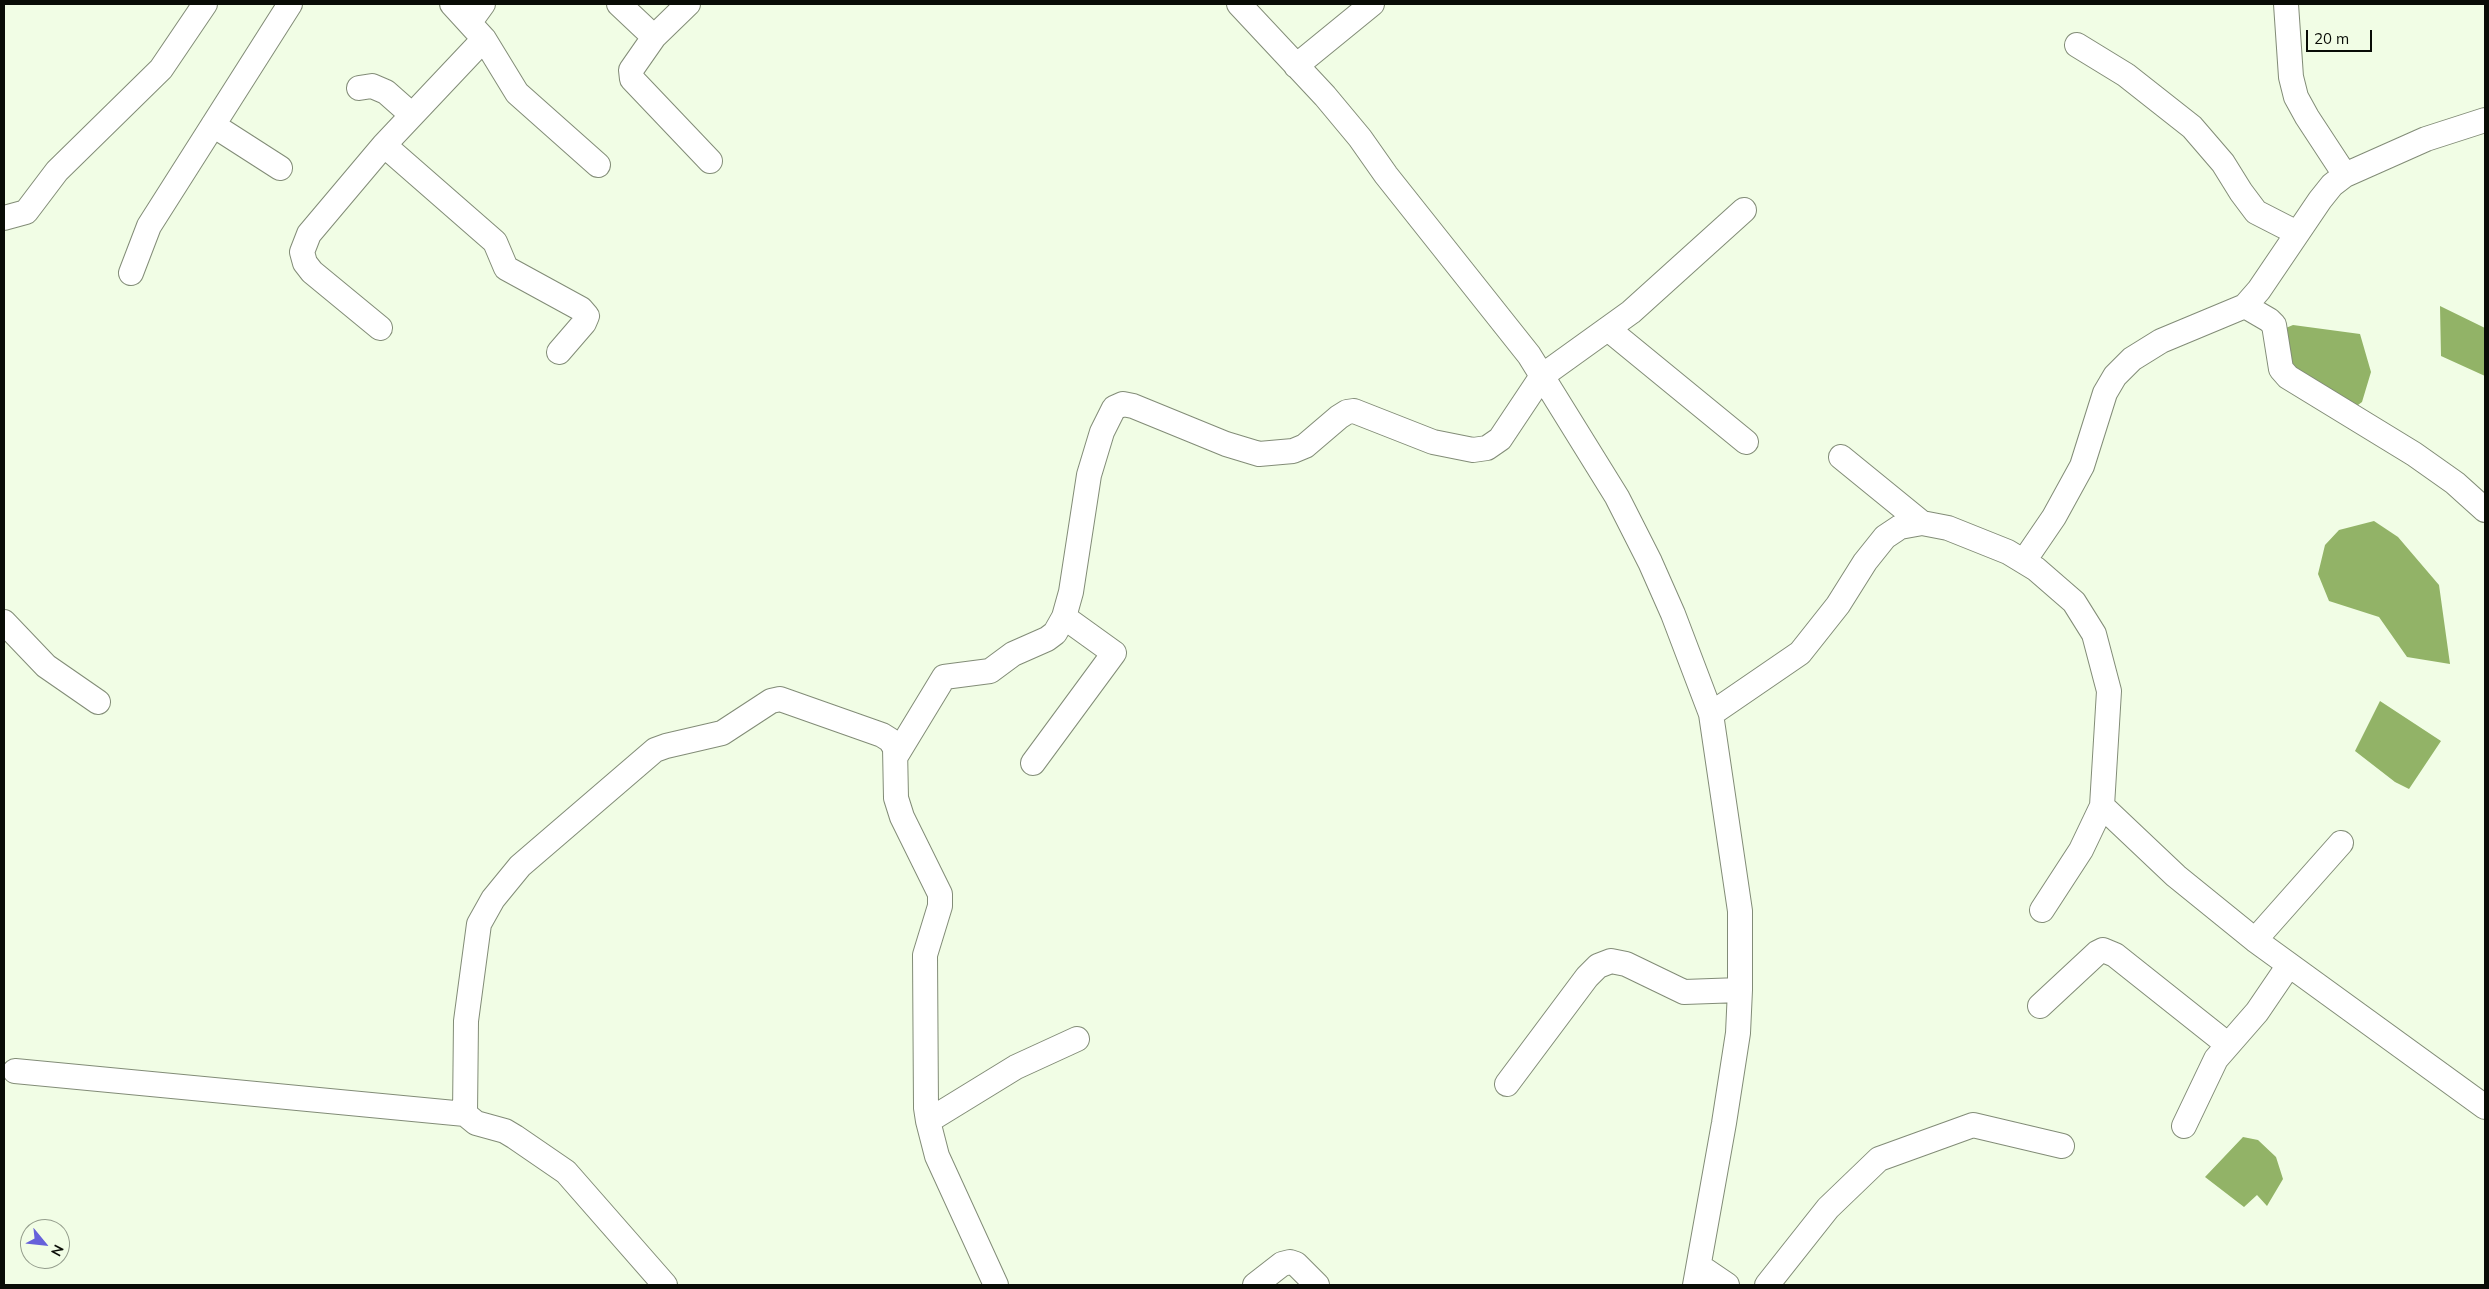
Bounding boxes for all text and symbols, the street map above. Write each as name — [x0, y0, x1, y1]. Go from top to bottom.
scale bar — [2309, 20, 2375, 52]
text: 20 m — [2314, 29, 2349, 48]
north arrow — [20, 1219, 70, 1269]
text: N — [47, 1242, 68, 1259]

